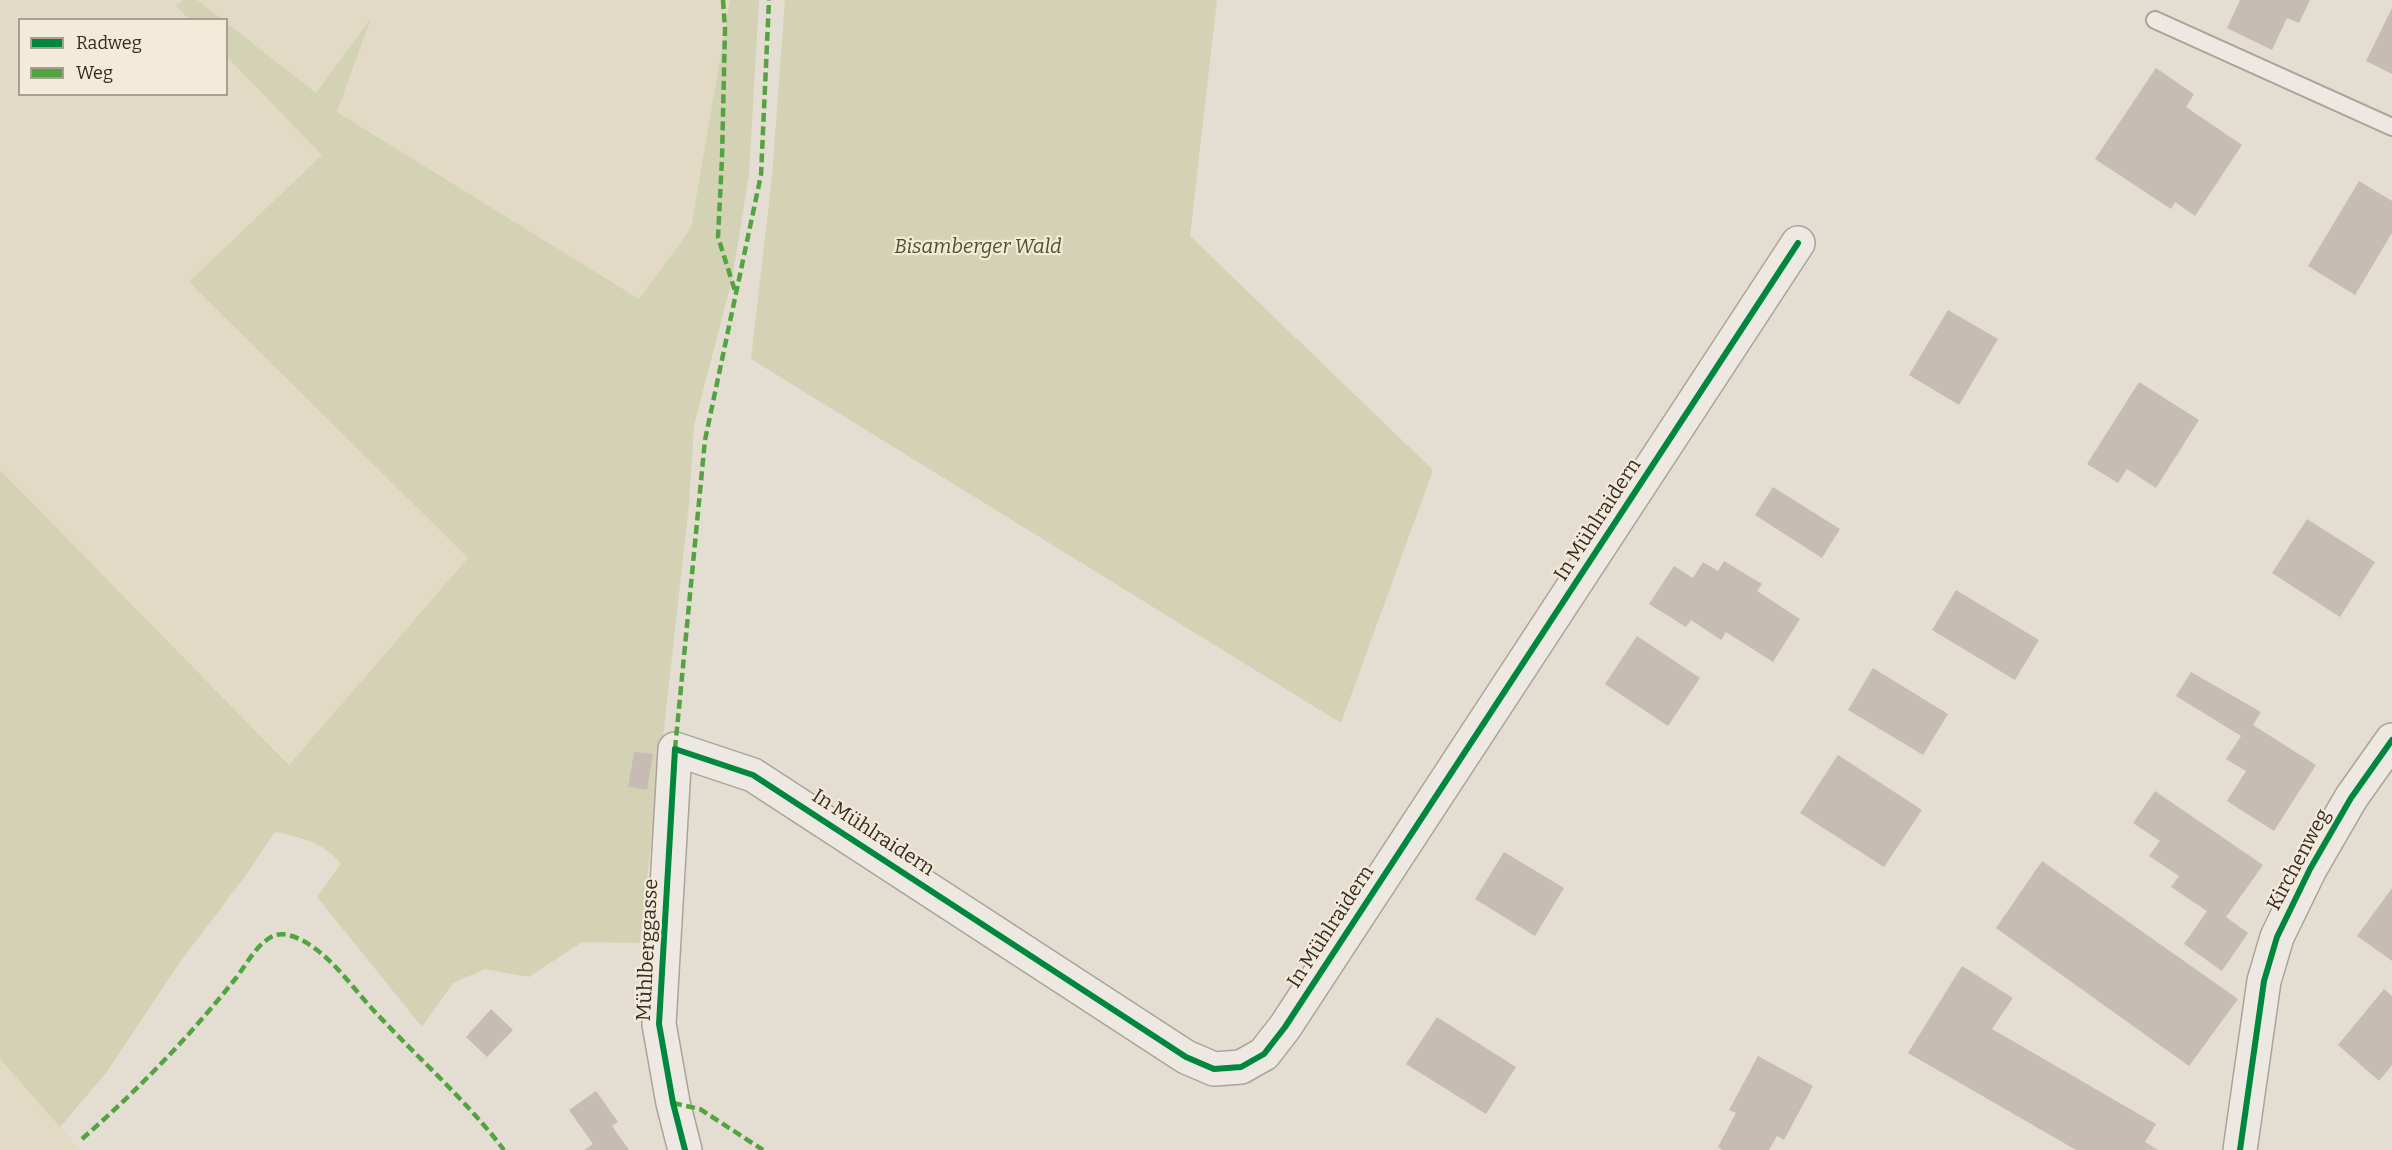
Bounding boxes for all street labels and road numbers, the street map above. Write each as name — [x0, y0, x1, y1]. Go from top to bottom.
street label: In Mühlraidern — [1549, 454, 1647, 586]
street label: In Mühlraidern — [807, 784, 939, 882]
street label: Kirchenweg — [2262, 805, 2336, 915]
street label: In Mühlraidern — [1282, 861, 1380, 993]
street label: Mühlberggasse — [632, 878, 664, 1022]

